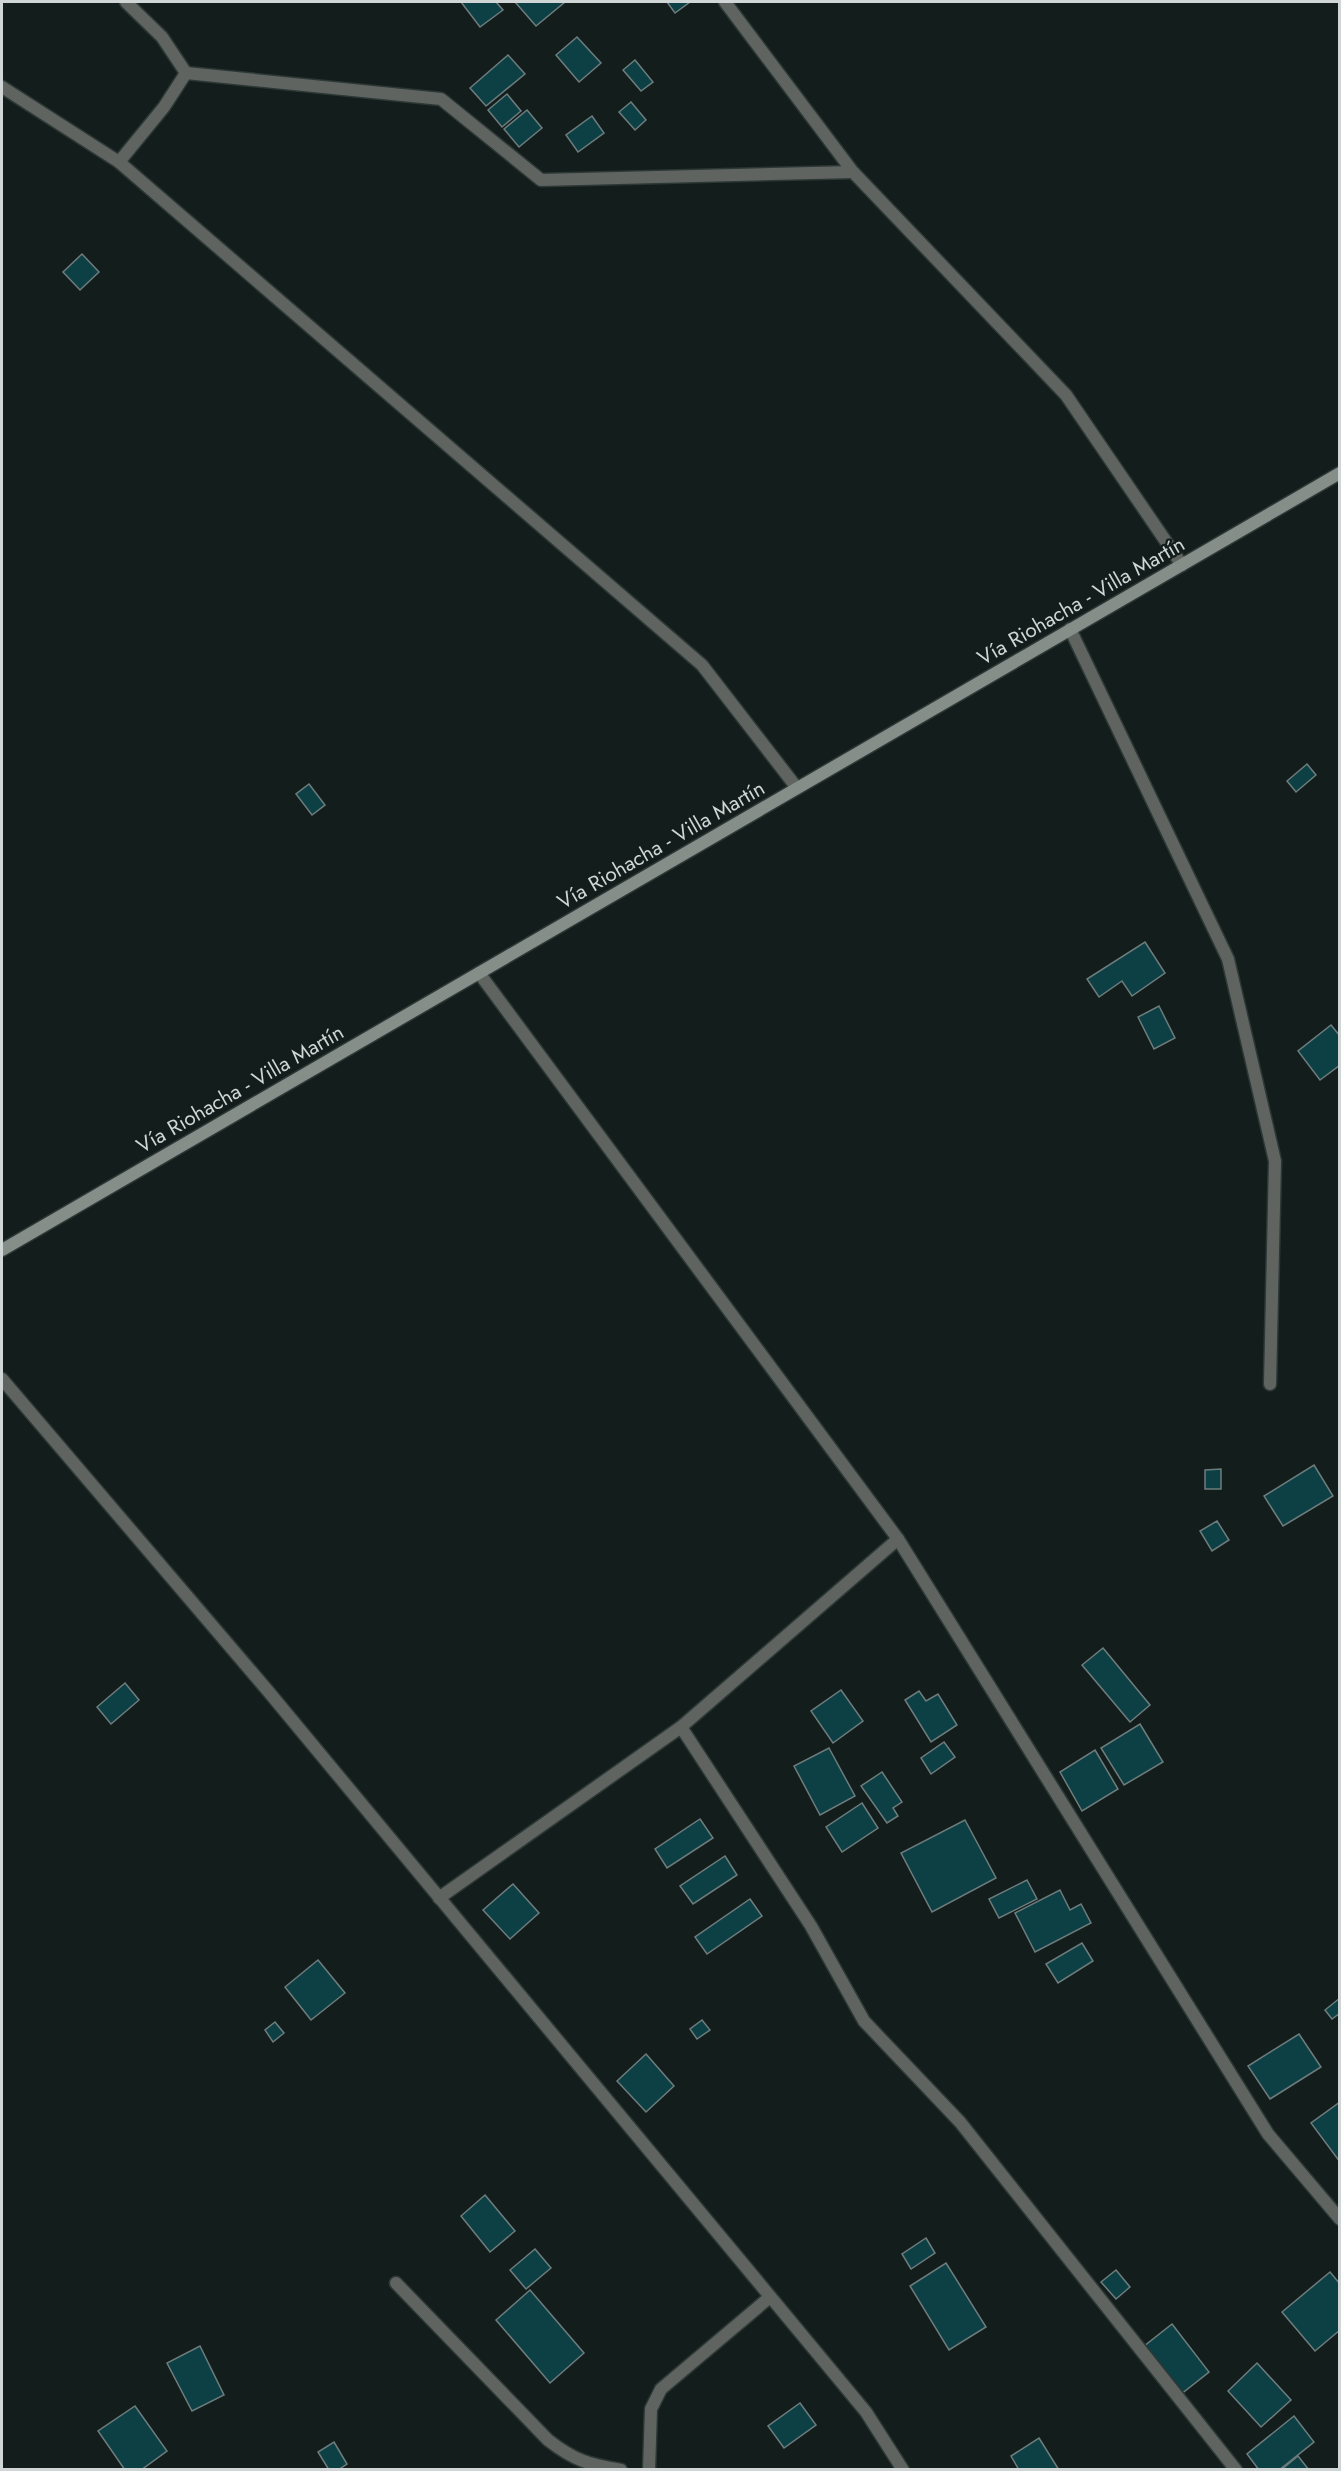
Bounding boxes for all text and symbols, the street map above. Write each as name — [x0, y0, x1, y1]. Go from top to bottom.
street label: Vía Riohacha - Villa Martín — [972, 529, 1190, 673]
street label: Vía Riohacha - Villa Martín — [552, 773, 770, 917]
street label: Vía Riohacha - Villa Martín — [131, 1017, 349, 1161]

